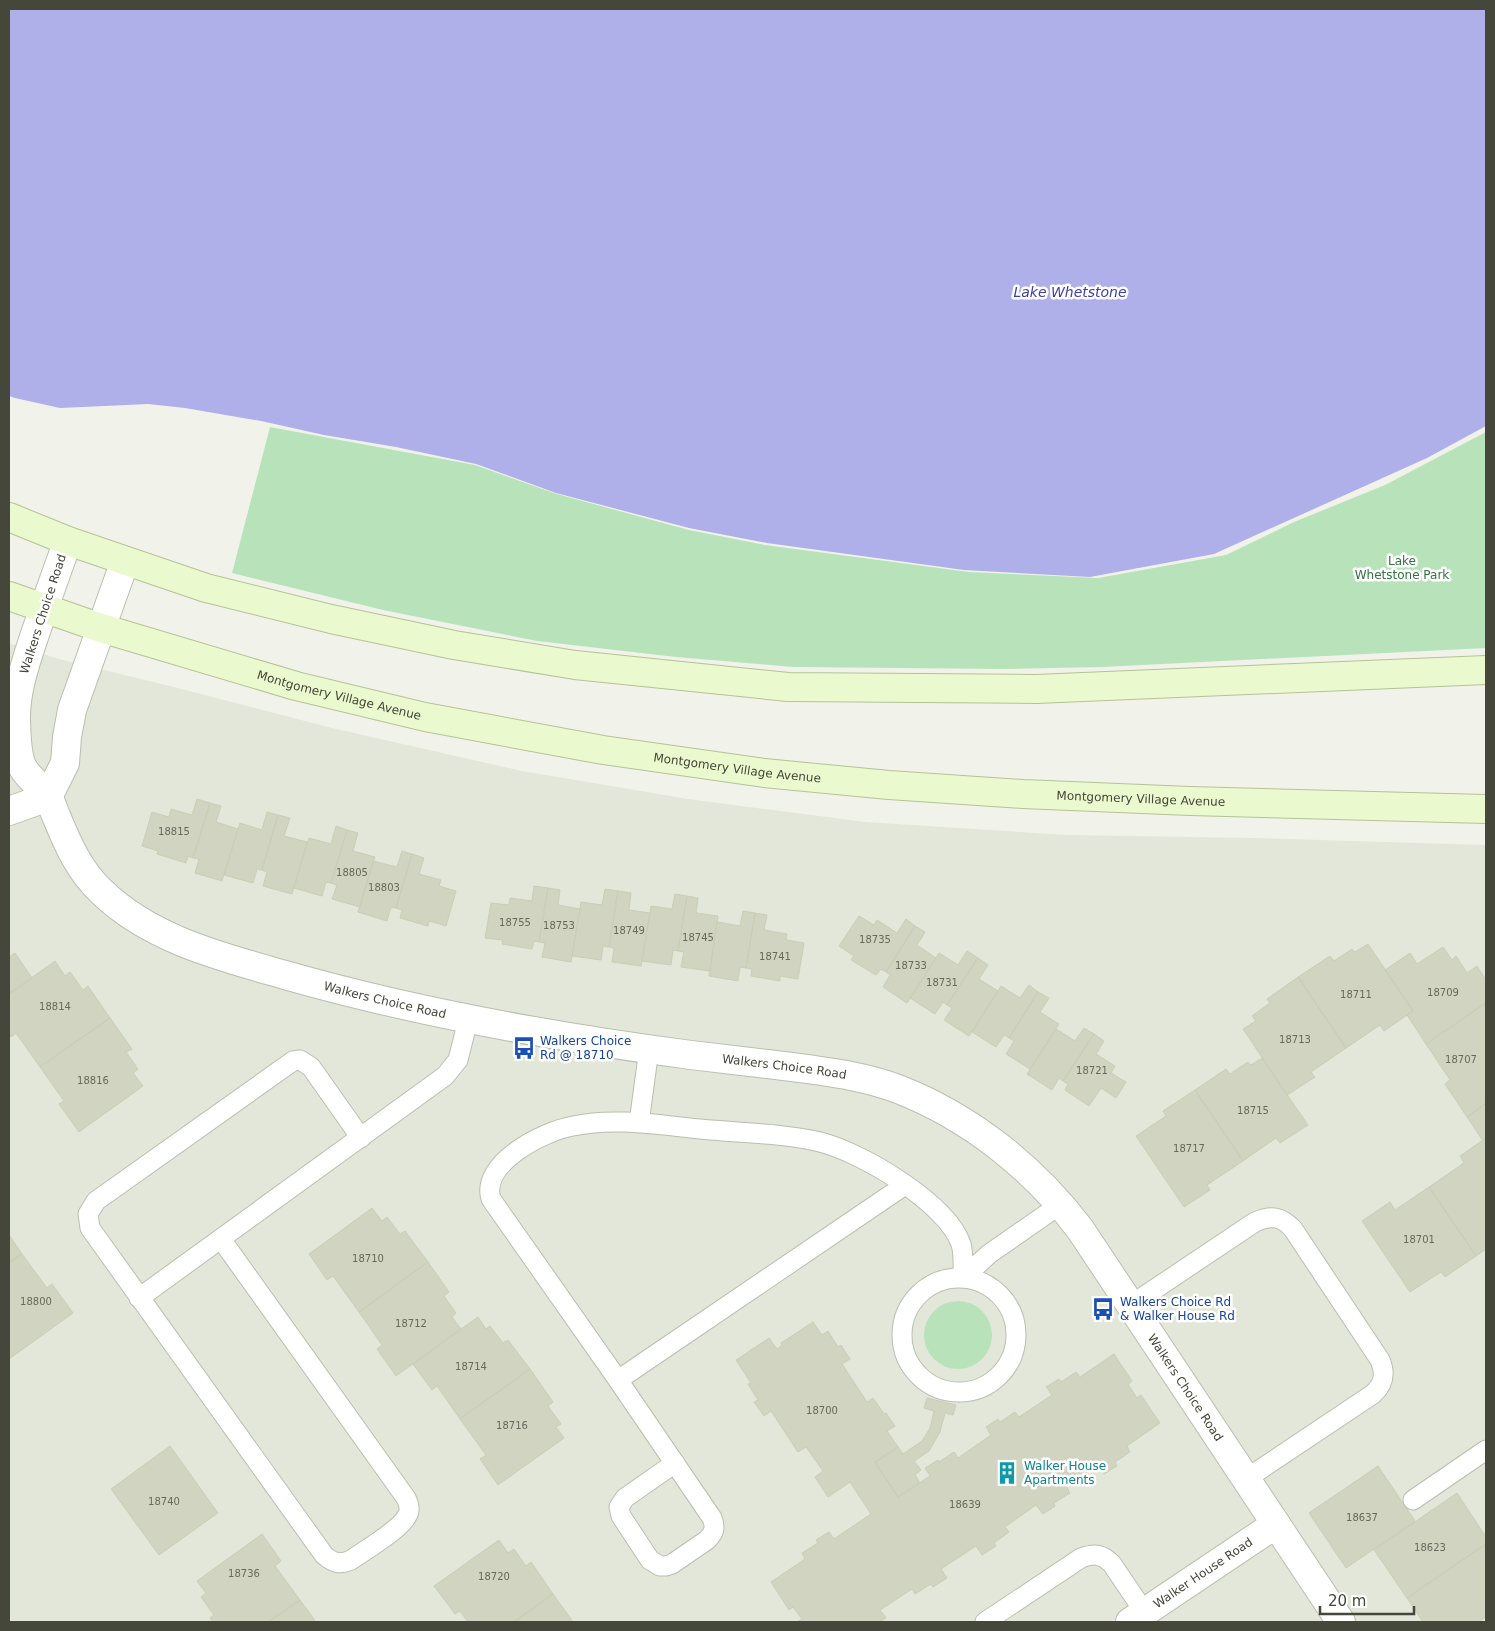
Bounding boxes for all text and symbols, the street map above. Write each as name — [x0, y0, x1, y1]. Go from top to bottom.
water label: Lake Whetstone — [1013, 284, 1127, 300]
street label: Walkers Choice Road — [17, 552, 69, 676]
park label: Lake Whetstone Park — [1355, 554, 1449, 582]
street label: Montgomery Village Avenue — [255, 668, 423, 723]
street label: Montgomery Village Avenue — [653, 750, 822, 785]
street label: Montgomery Village Avenue — [1056, 788, 1225, 809]
house number: 18815 — [158, 826, 190, 837]
house number: 18805 — [336, 867, 368, 878]
house number: 18803 — [368, 882, 400, 893]
house number: 18755 — [499, 917, 531, 928]
house number: 18753 — [543, 920, 575, 931]
house number: 18749 — [613, 925, 645, 936]
house number: 18745 — [682, 932, 714, 943]
house number: 18735 — [859, 934, 891, 945]
house number: 18741 — [759, 951, 791, 962]
house number: 18733 — [895, 960, 927, 971]
house number: 18731 — [926, 977, 958, 988]
street label: Walkers Choice Road — [322, 979, 448, 1021]
house number: 18709 — [1427, 987, 1459, 998]
house number: 18711 — [1340, 989, 1372, 1000]
house number: 18814 — [39, 1001, 71, 1012]
place label: Walkers Choice Rd @ 18710 — [540, 1034, 631, 1062]
house number: 18713 — [1279, 1034, 1311, 1045]
bus stop icon: Walkers Choice Rd @ 18710 — [511, 1035, 537, 1061]
street label: Walkers Choice Road — [721, 1052, 848, 1082]
house number: 18707 — [1445, 1054, 1477, 1065]
house number: 18721 — [1076, 1065, 1108, 1076]
house number: 18816 — [77, 1075, 109, 1086]
house number: 18715 — [1237, 1105, 1269, 1116]
house number: 18717 — [1173, 1143, 1205, 1154]
house number: 18701 — [1403, 1234, 1435, 1245]
house number: 18710 — [352, 1253, 384, 1264]
place label: Walkers Choice Rd & Walker House Rd — [1120, 1295, 1235, 1323]
house number: 18800 — [20, 1296, 52, 1307]
bus stop icon: Walkers Choice Rd & Walker House Rd — [1090, 1296, 1116, 1322]
house number: 18712 — [395, 1318, 427, 1329]
street label: Walkers Choice Road — [1145, 1331, 1226, 1444]
house number: 18714 — [455, 1361, 487, 1372]
house number: 18700 — [806, 1405, 838, 1416]
house number: 18716 — [496, 1420, 528, 1431]
place label: Walker House Apartments — [1024, 1459, 1106, 1487]
building icon: Walker House Apartments — [994, 1460, 1020, 1486]
house number: 18740 — [148, 1496, 180, 1507]
house number: 18639 — [949, 1499, 981, 1510]
house number: 18637 — [1346, 1512, 1378, 1523]
street label: Walker House Road — [1151, 1535, 1255, 1611]
house number: 18623 — [1414, 1542, 1446, 1553]
house number: 18736 — [228, 1568, 260, 1579]
house number: 18720 — [478, 1571, 510, 1582]
scale bar — [1320, 1584, 1414, 1616]
text: 20 m — [1328, 1592, 1366, 1610]

